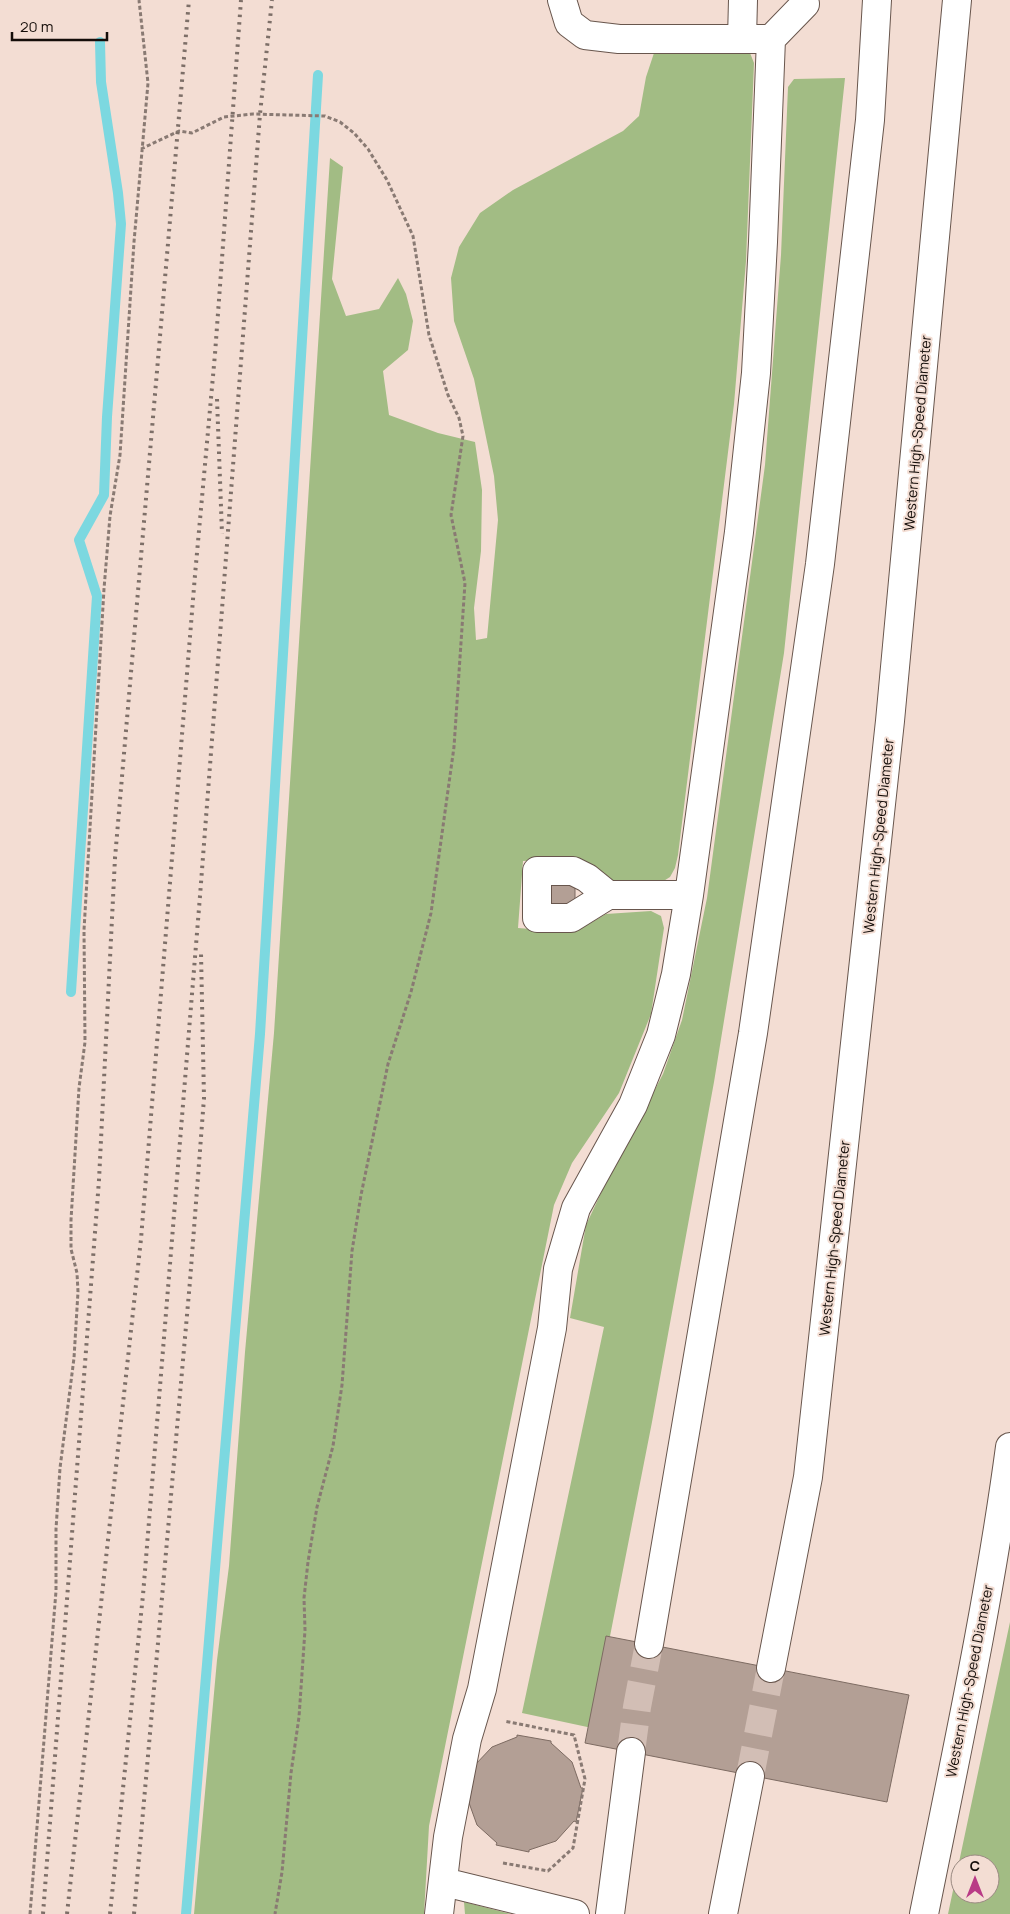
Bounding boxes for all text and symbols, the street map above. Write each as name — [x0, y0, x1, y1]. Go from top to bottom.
scale bar — [12, 10, 108, 42]
text: 20 m — [20, 16, 53, 37]
street label: Western High-Speed Diameter — [899, 334, 935, 532]
street label: Western High-Speed Diameter — [858, 737, 898, 935]
street label: Western High-Speed Diameter — [814, 1139, 854, 1337]
street label: Western High-Speed Diameter — [941, 1583, 997, 1779]
north arrow — [950, 1854, 1000, 1904]
text: С — [970, 1856, 980, 1875]

